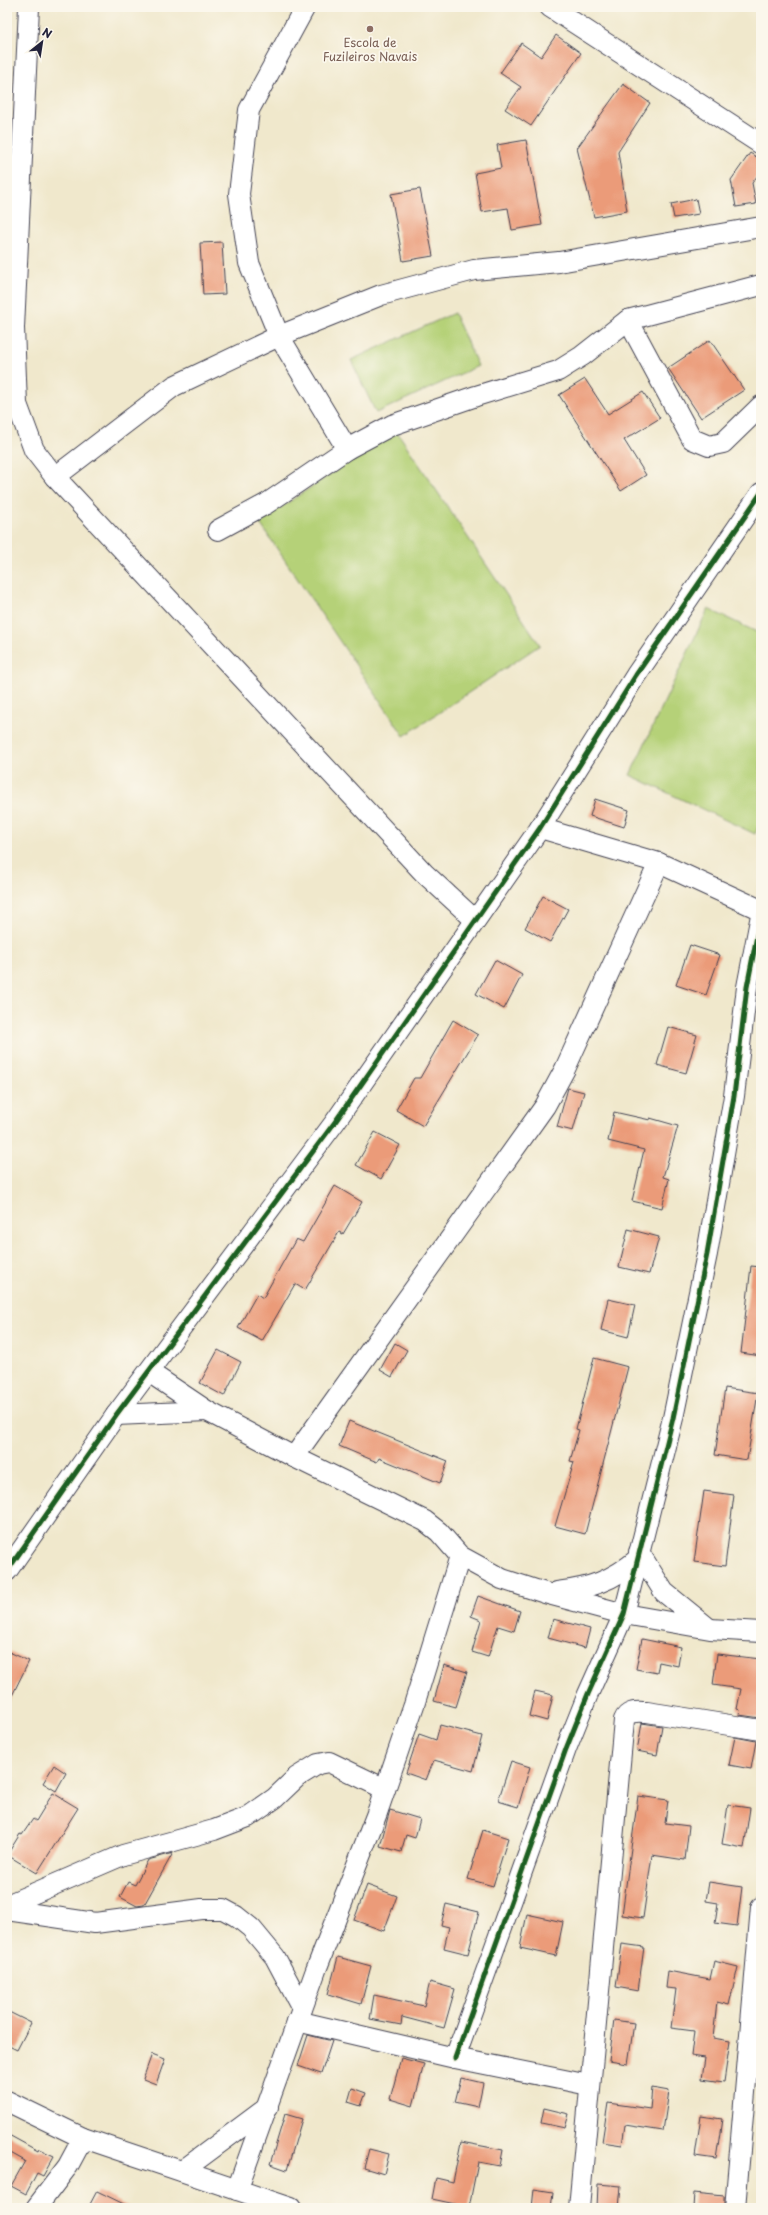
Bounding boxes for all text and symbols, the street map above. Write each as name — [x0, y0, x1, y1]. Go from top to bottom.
north arrow — [22, 22, 62, 62]
text: N — [39, 23, 56, 43]
marker: Escola de Fuzileiros Navais — [365, 24, 375, 34]
place label: Escola de Fuzileiros Navais — [323, 33, 418, 65]

